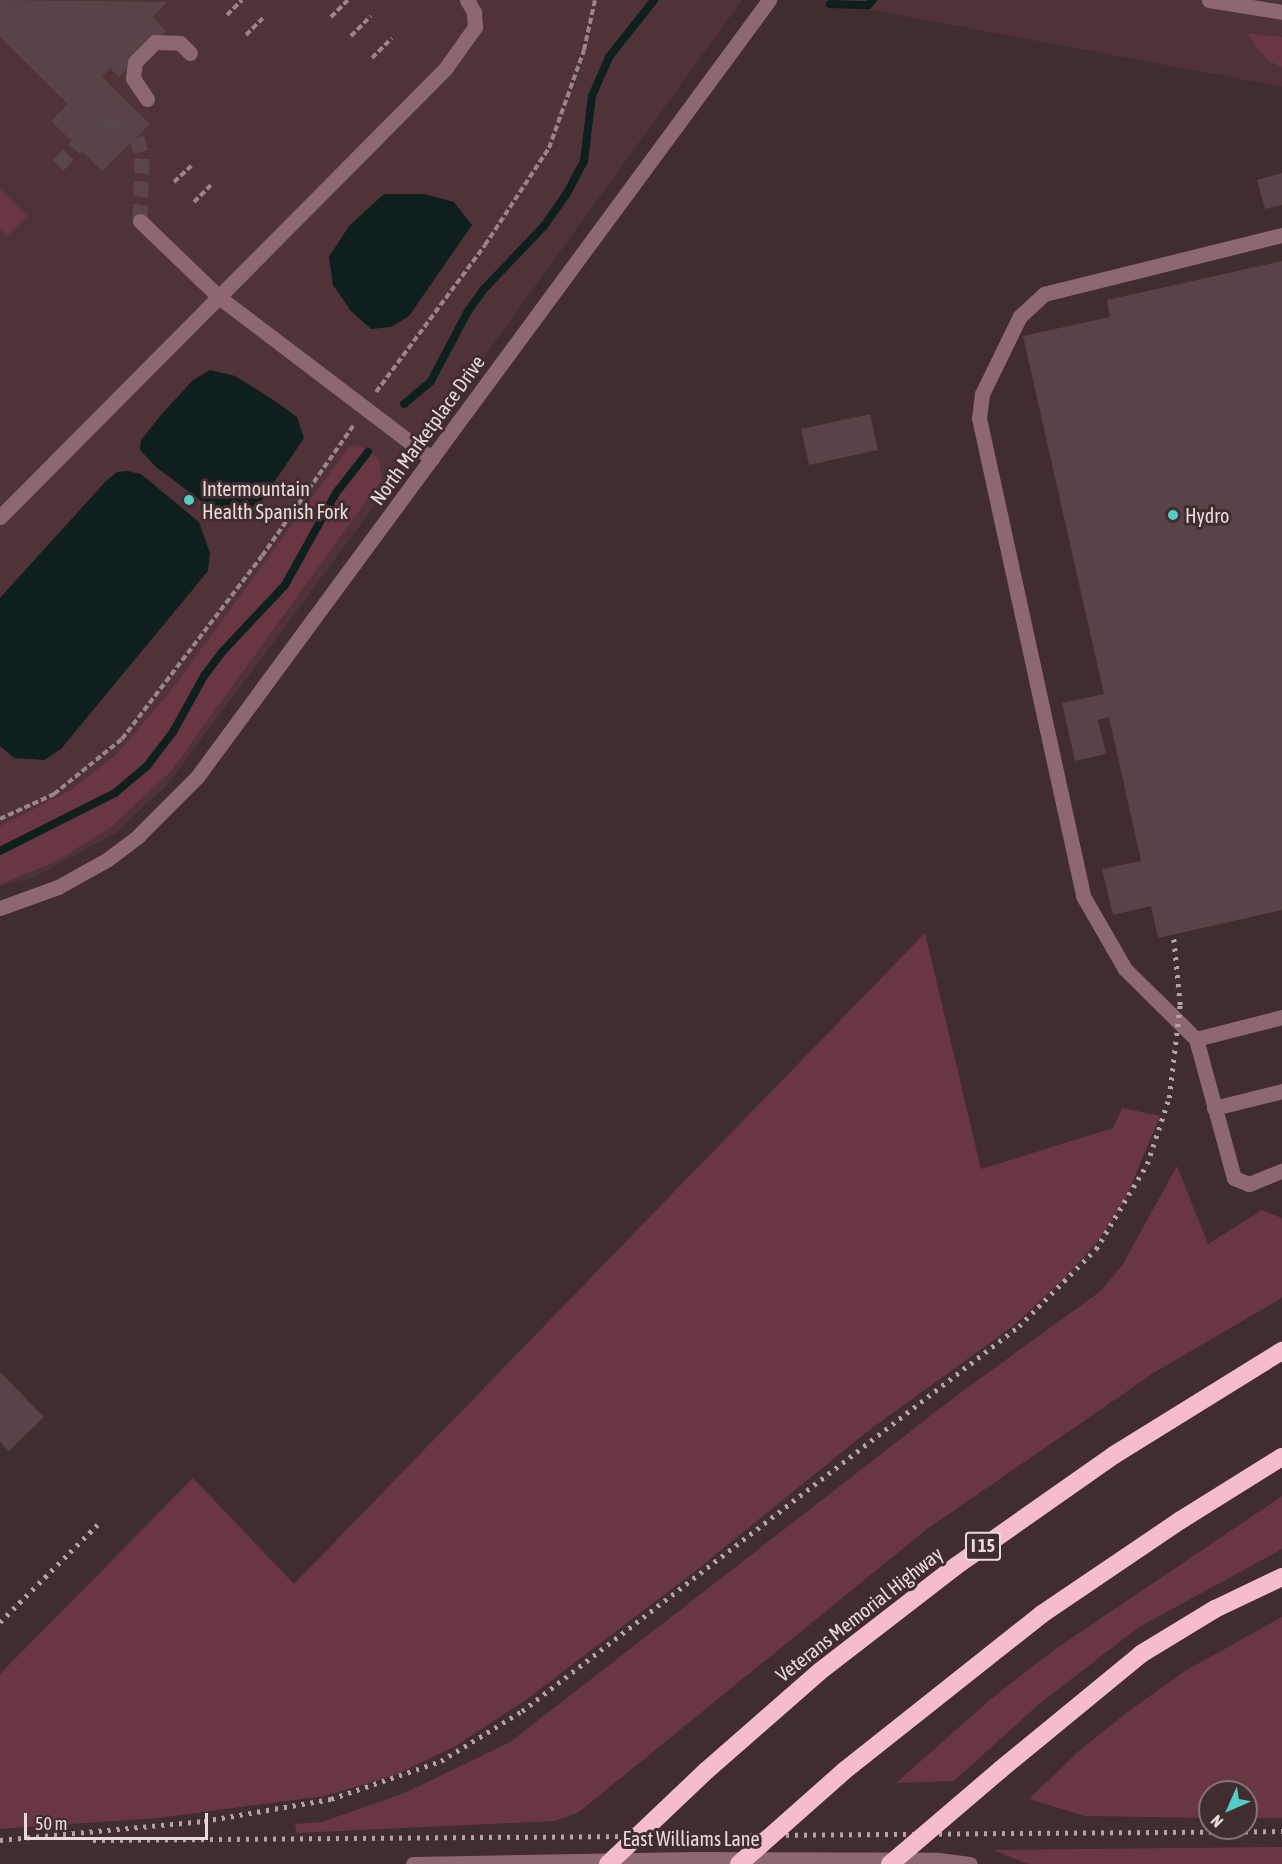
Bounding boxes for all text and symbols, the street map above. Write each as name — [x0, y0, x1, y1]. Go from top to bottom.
street label: North Marketplace Drive — [365, 351, 489, 509]
place label: Intermountain Health Spanish Fork — [202, 476, 348, 523]
marker: Intermountain Health Spanish Fork — [180, 491, 198, 509]
place label: Hydro — [1185, 503, 1229, 527]
marker: Hydro — [1166, 508, 1180, 522]
road number: I 15 — [965, 1531, 1001, 1561]
street label: Veterans Memorial Highway — [771, 1541, 947, 1687]
north arrow — [1198, 1780, 1258, 1840]
scale bar — [27, 1801, 212, 1839]
text: N — [1207, 1812, 1226, 1831]
text: 50 m — [35, 1813, 67, 1834]
street label: East Williams Lane — [623, 1826, 759, 1850]

